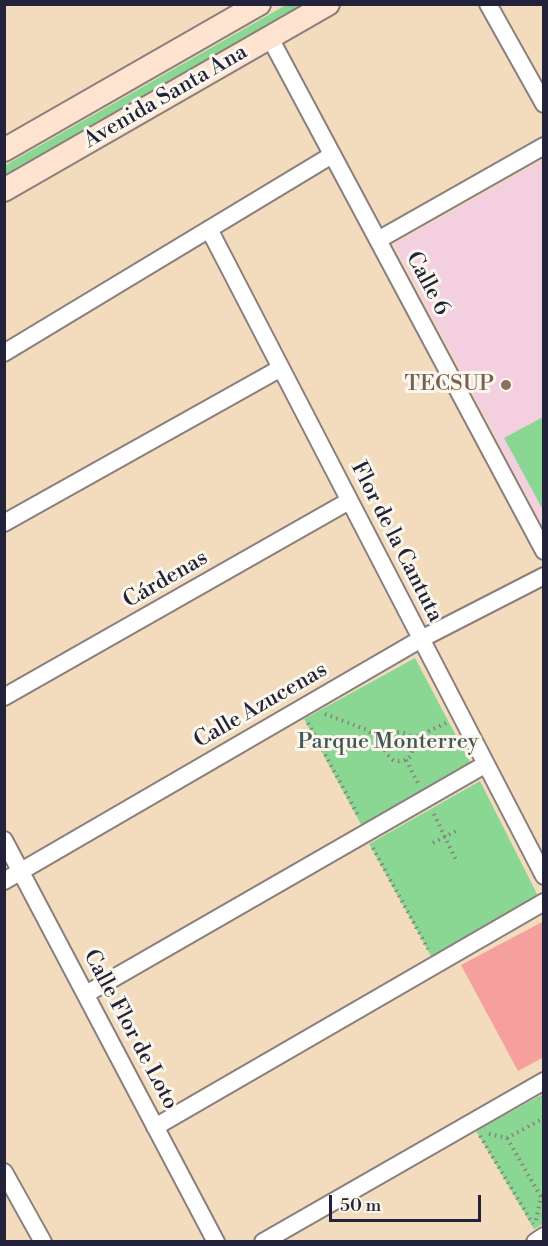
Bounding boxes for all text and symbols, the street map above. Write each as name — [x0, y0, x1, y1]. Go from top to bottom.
street label: Avenida Santa Ana — [80, 39, 252, 155]
street label: Calle 6 — [399, 248, 455, 320]
place label: TECSUP — [405, 372, 494, 398]
marker: TECSUP — [499, 378, 513, 392]
street label: Flor de la Cantuta — [344, 457, 448, 627]
street label: Cárdenas — [119, 545, 213, 615]
street label: Calle Azucenas — [190, 657, 332, 755]
park label: Parque Monterrey — [298, 730, 478, 756]
street label: Calle Flor de Loto — [77, 946, 183, 1114]
scale bar — [332, 1183, 484, 1221]
text: 50 m — [340, 1194, 381, 1217]

